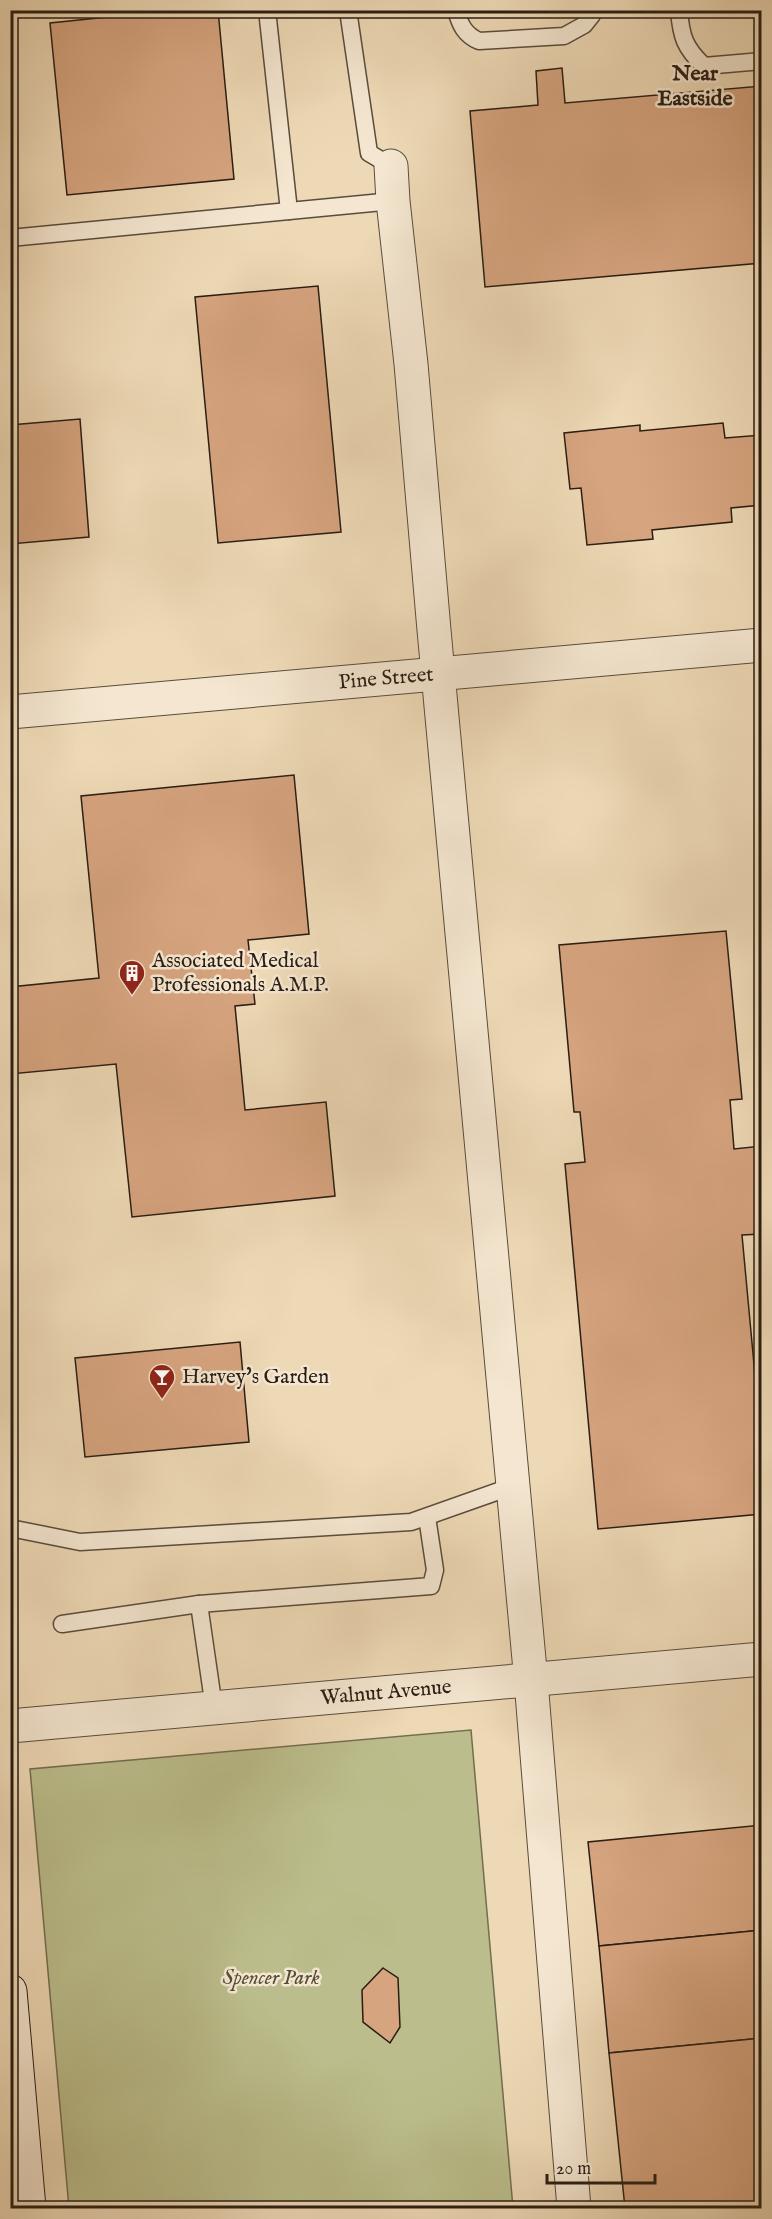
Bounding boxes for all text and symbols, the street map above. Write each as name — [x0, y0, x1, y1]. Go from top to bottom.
district label: Near Eastside — [657, 60, 733, 113]
street label: Pine Street — [337, 661, 435, 697]
place label: Associated Medical Professionals A.M.P. — [151, 948, 329, 999]
building icon: Associated Medical Professionals A.M.P. — [117, 958, 147, 996]
bar icon: Harvey's Garden — [147, 1362, 177, 1400]
place label: Harvey's Garden — [182, 1364, 329, 1391]
street label: Walnut Avenue — [319, 1674, 453, 1712]
park label: Spencer Park — [222, 1965, 320, 1992]
scale bar — [547, 2147, 655, 2185]
text: 20 m — [556, 2158, 591, 2181]

